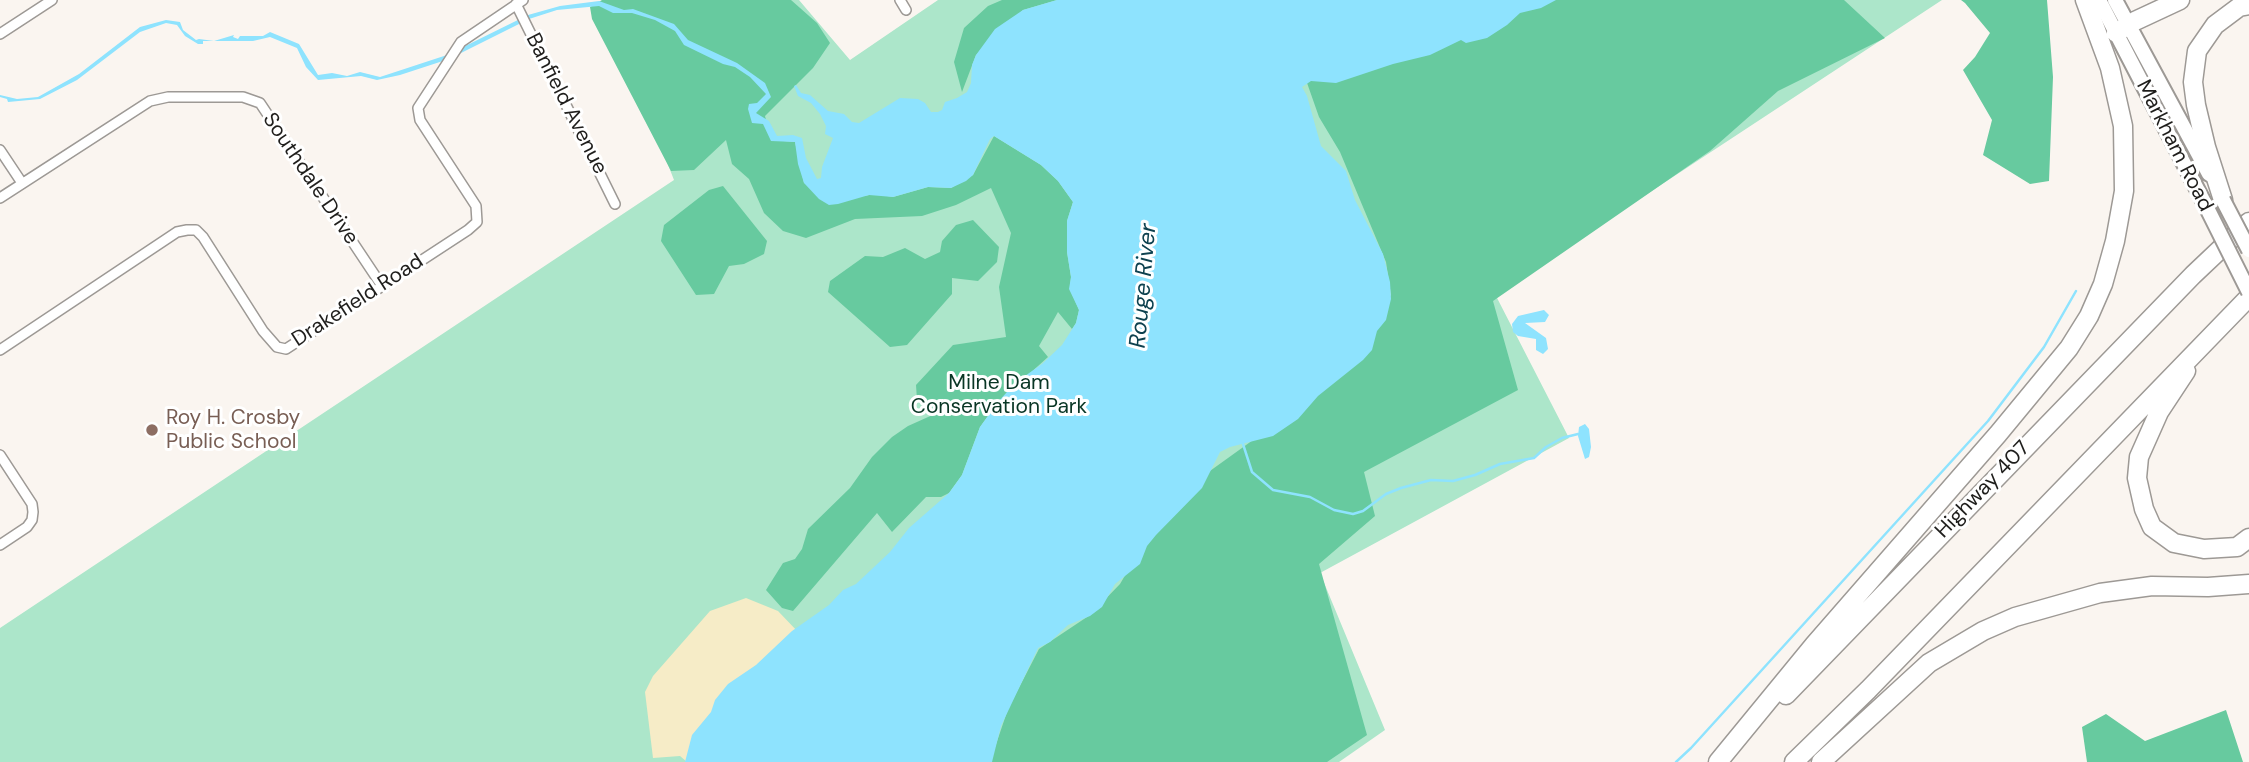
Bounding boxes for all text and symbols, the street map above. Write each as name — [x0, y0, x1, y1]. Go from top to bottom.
street label: Banfield Avenue — [520, 29, 612, 179]
street label: Markham Road — [2130, 76, 2218, 216]
street label: Southdale Drive — [257, 108, 363, 250]
water label: Rouge River — [1125, 223, 1163, 349]
street label: Drakefield Road — [288, 249, 428, 353]
park label: Milne Dam Conservation Park — [911, 370, 1087, 420]
place label: Roy H. Crosby Public School — [166, 405, 300, 455]
marker: Roy H. Crosby Public School — [144, 422, 160, 438]
street label: Highway 407 — [1930, 436, 2036, 544]

